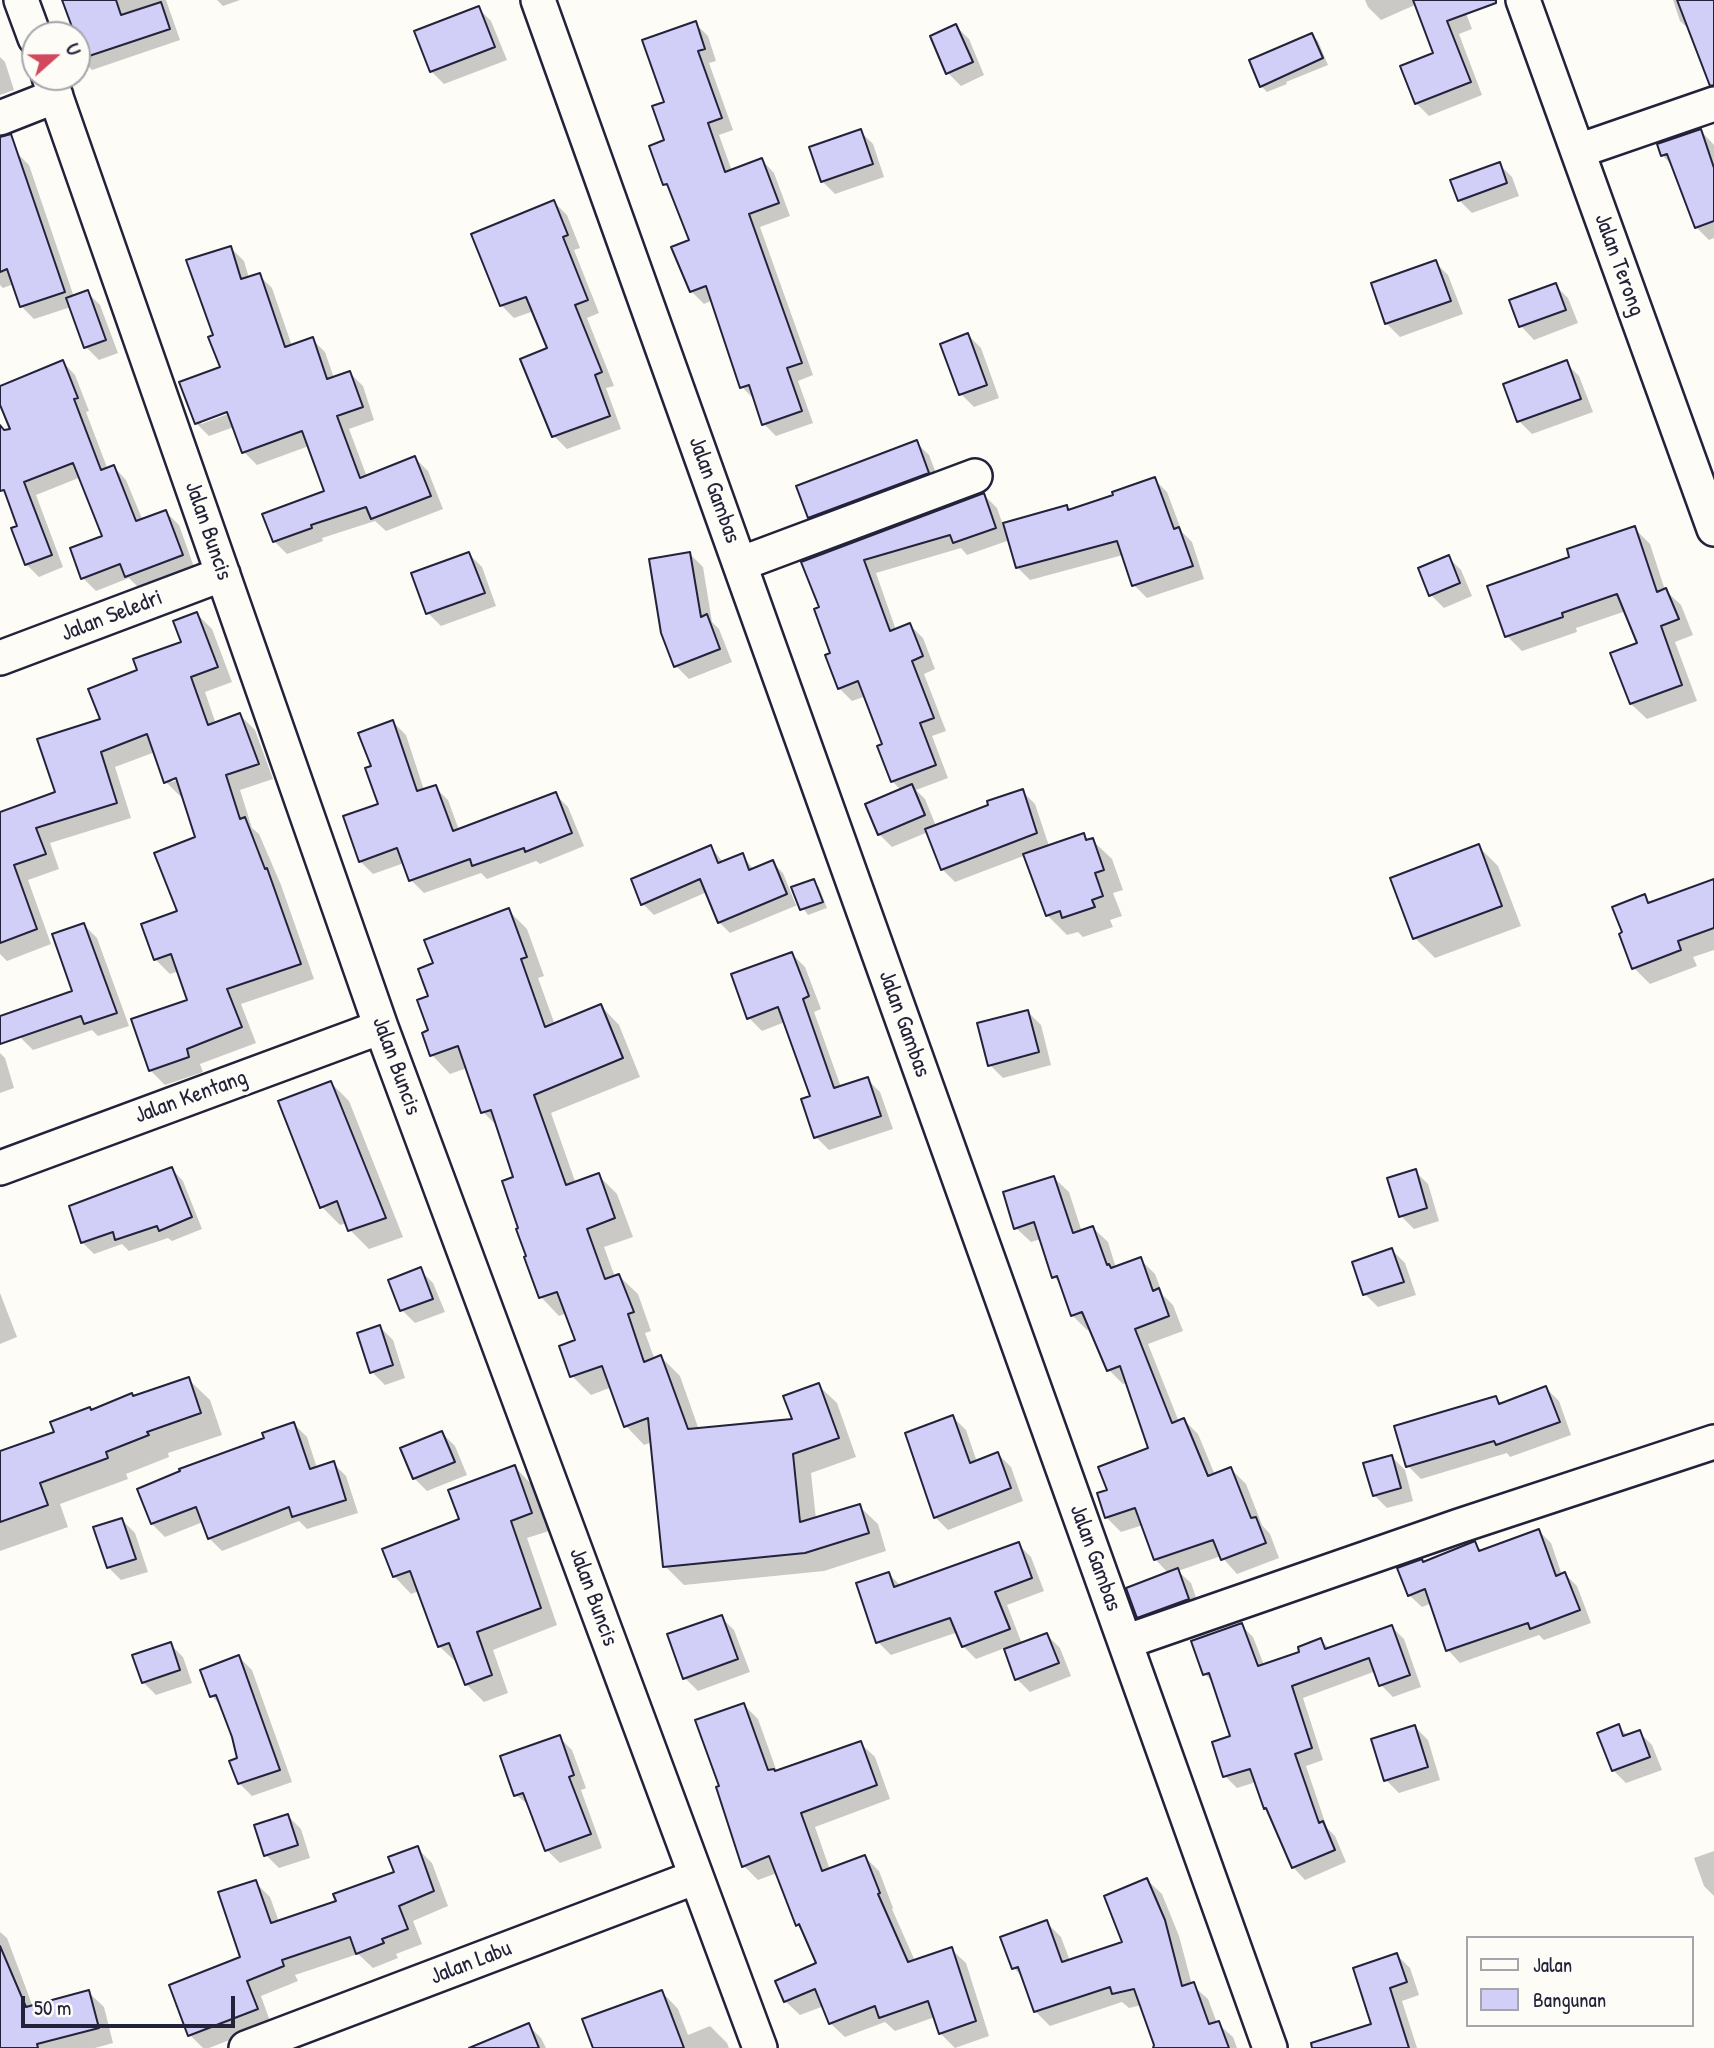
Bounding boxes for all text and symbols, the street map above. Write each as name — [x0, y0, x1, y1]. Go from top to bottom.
north arrow — [21, 21, 91, 91]
text: U — [60, 40, 88, 59]
street label: Jalan Terong — [1588, 210, 1650, 320]
street label: Jalan Gambas — [682, 433, 746, 547]
street label: Jalan Buncis — [178, 478, 238, 584]
street label: Jalan Seledri — [57, 584, 167, 648]
street label: Jalan Gambas — [872, 967, 936, 1081]
street label: Jalan Buncis — [365, 1013, 427, 1119]
street label: Jalan Kentang — [131, 1064, 251, 1130]
street label: Jalan Gambas — [1063, 1501, 1127, 1615]
street label: Jalan Buncis — [562, 1544, 624, 1650]
street label: Jalan Labu — [427, 1935, 515, 1991]
legend — [1466, 1936, 1693, 2027]
text: Jalan — [1533, 1950, 1572, 1979]
scale bar — [24, 1982, 238, 2026]
text: Bangunan — [1533, 1985, 1606, 2014]
text: 50 m — [34, 1993, 71, 2022]

